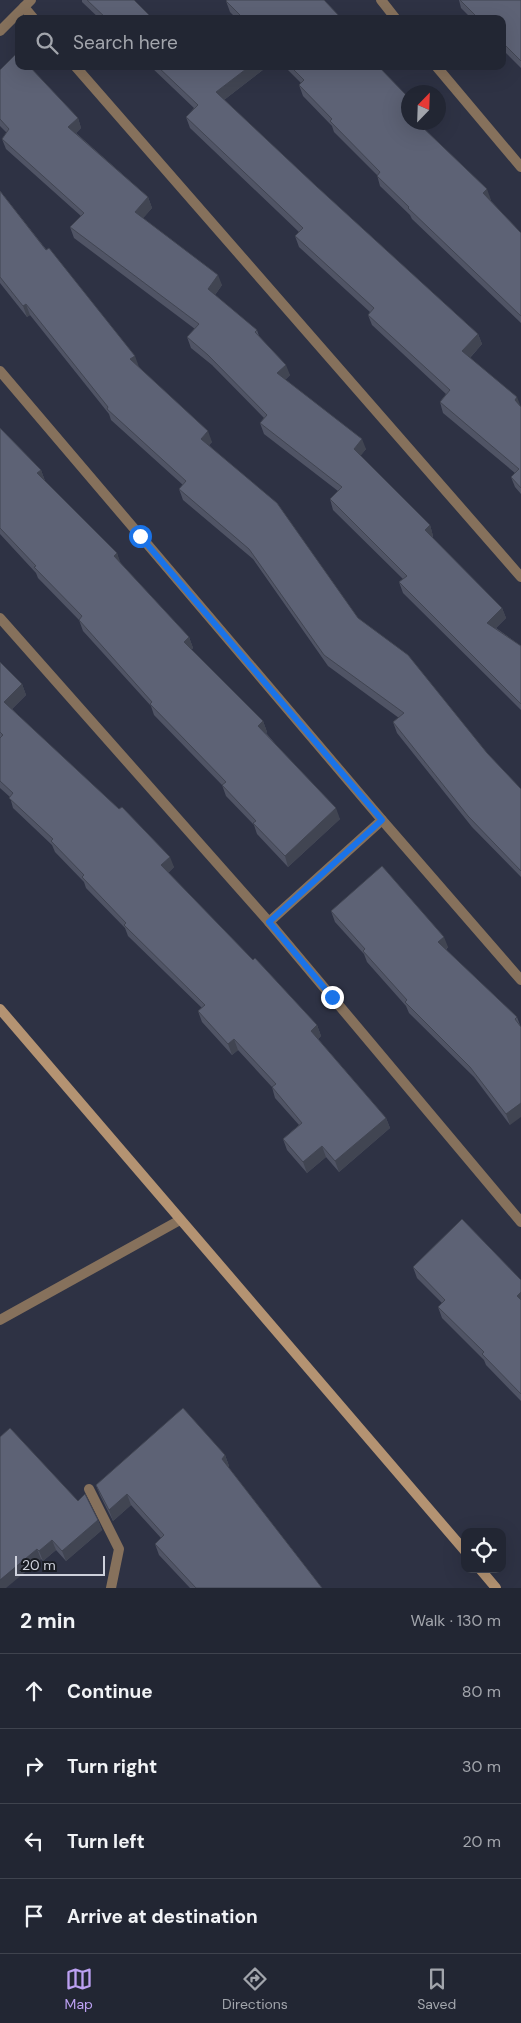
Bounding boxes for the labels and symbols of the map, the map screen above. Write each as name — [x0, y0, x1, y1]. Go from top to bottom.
north arrow — [401, 85, 446, 130]
route start — [129, 525, 152, 548]
route end — [321, 986, 344, 1009]
scale bar — [15, 1553, 105, 1576]

